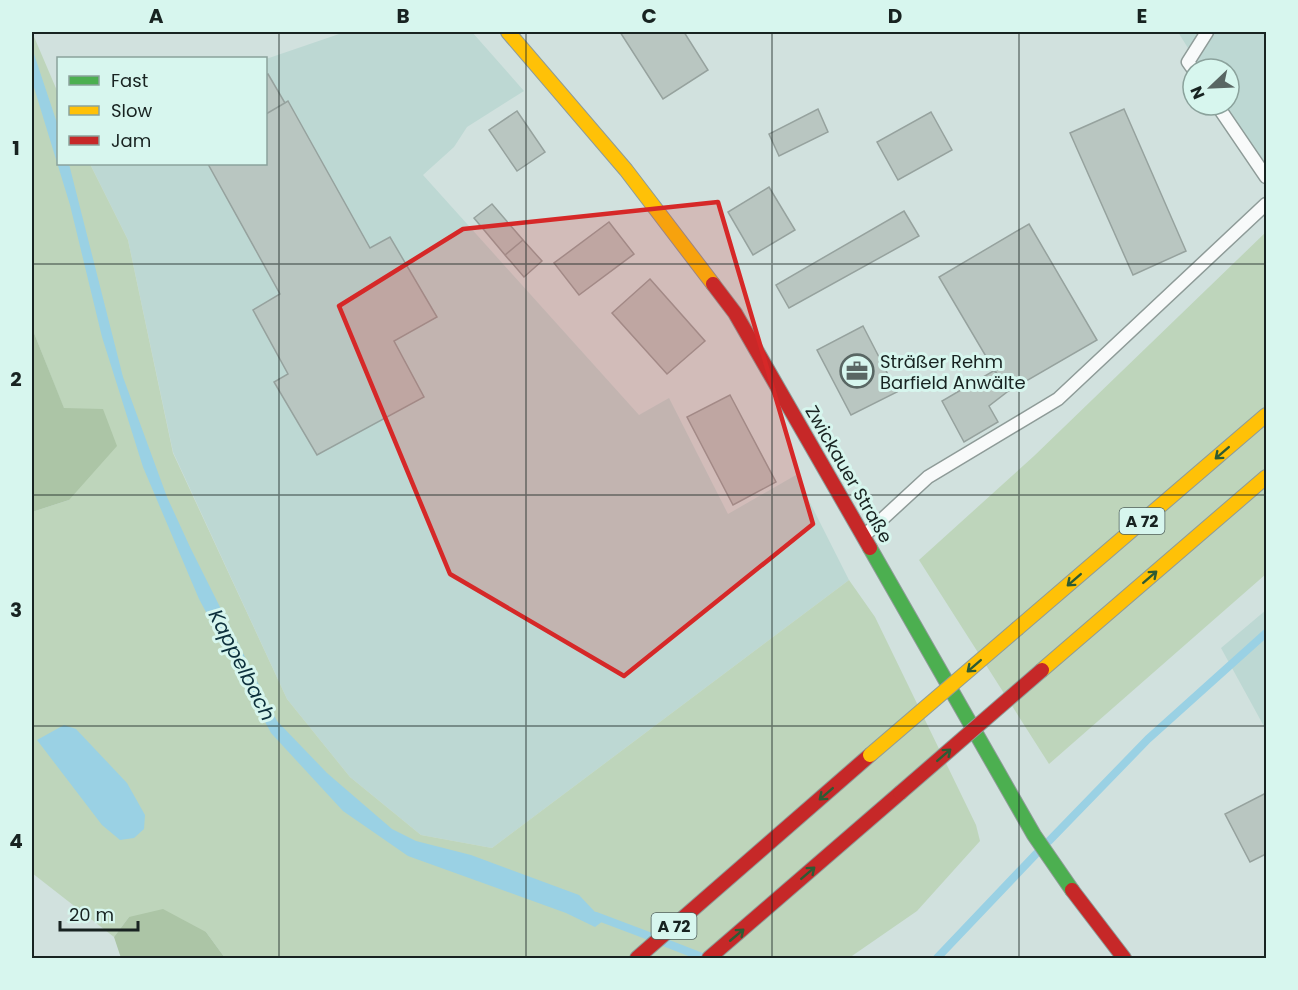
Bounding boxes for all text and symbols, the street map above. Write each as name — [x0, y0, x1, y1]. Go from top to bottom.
text: A — [149, 2, 164, 30]
text: B — [396, 2, 410, 30]
text: C — [641, 2, 657, 30]
text: D — [888, 2, 902, 30]
text: E — [1137, 2, 1147, 30]
legend — [57, 57, 267, 165]
north arrow — [1181, 57, 1241, 117]
text: Fast — [111, 68, 148, 93]
text: N — [1185, 83, 1211, 103]
text: Slow — [111, 98, 153, 123]
text: Jam — [111, 128, 151, 153]
text: 1 — [12, 134, 20, 162]
place label: Sträßer Rehm Barfield Anwälte — [880, 349, 1026, 395]
office icon: Sträßer Rehm Barfield Anwälte — [839, 353, 875, 389]
text: 2 — [10, 365, 22, 393]
street label: Zwickauer Straße — [799, 401, 899, 547]
one-way arrow — [1215, 446, 1230, 460]
road number: A 72 — [1120, 508, 1164, 534]
one-way arrow — [1142, 570, 1157, 584]
one-way arrow — [1067, 573, 1082, 587]
text: 3 — [10, 596, 22, 624]
water label: Kappelbach — [202, 604, 282, 726]
one-way arrow — [966, 659, 981, 673]
one-way arrow — [936, 748, 951, 762]
one-way arrow — [818, 787, 834, 800]
text: 4 — [9, 827, 23, 855]
one-way arrow — [800, 866, 815, 880]
scale bar — [60, 894, 138, 932]
text: 20 m — [69, 902, 114, 927]
road number: A 72 — [652, 913, 696, 939]
one-way arrow — [729, 928, 744, 942]

